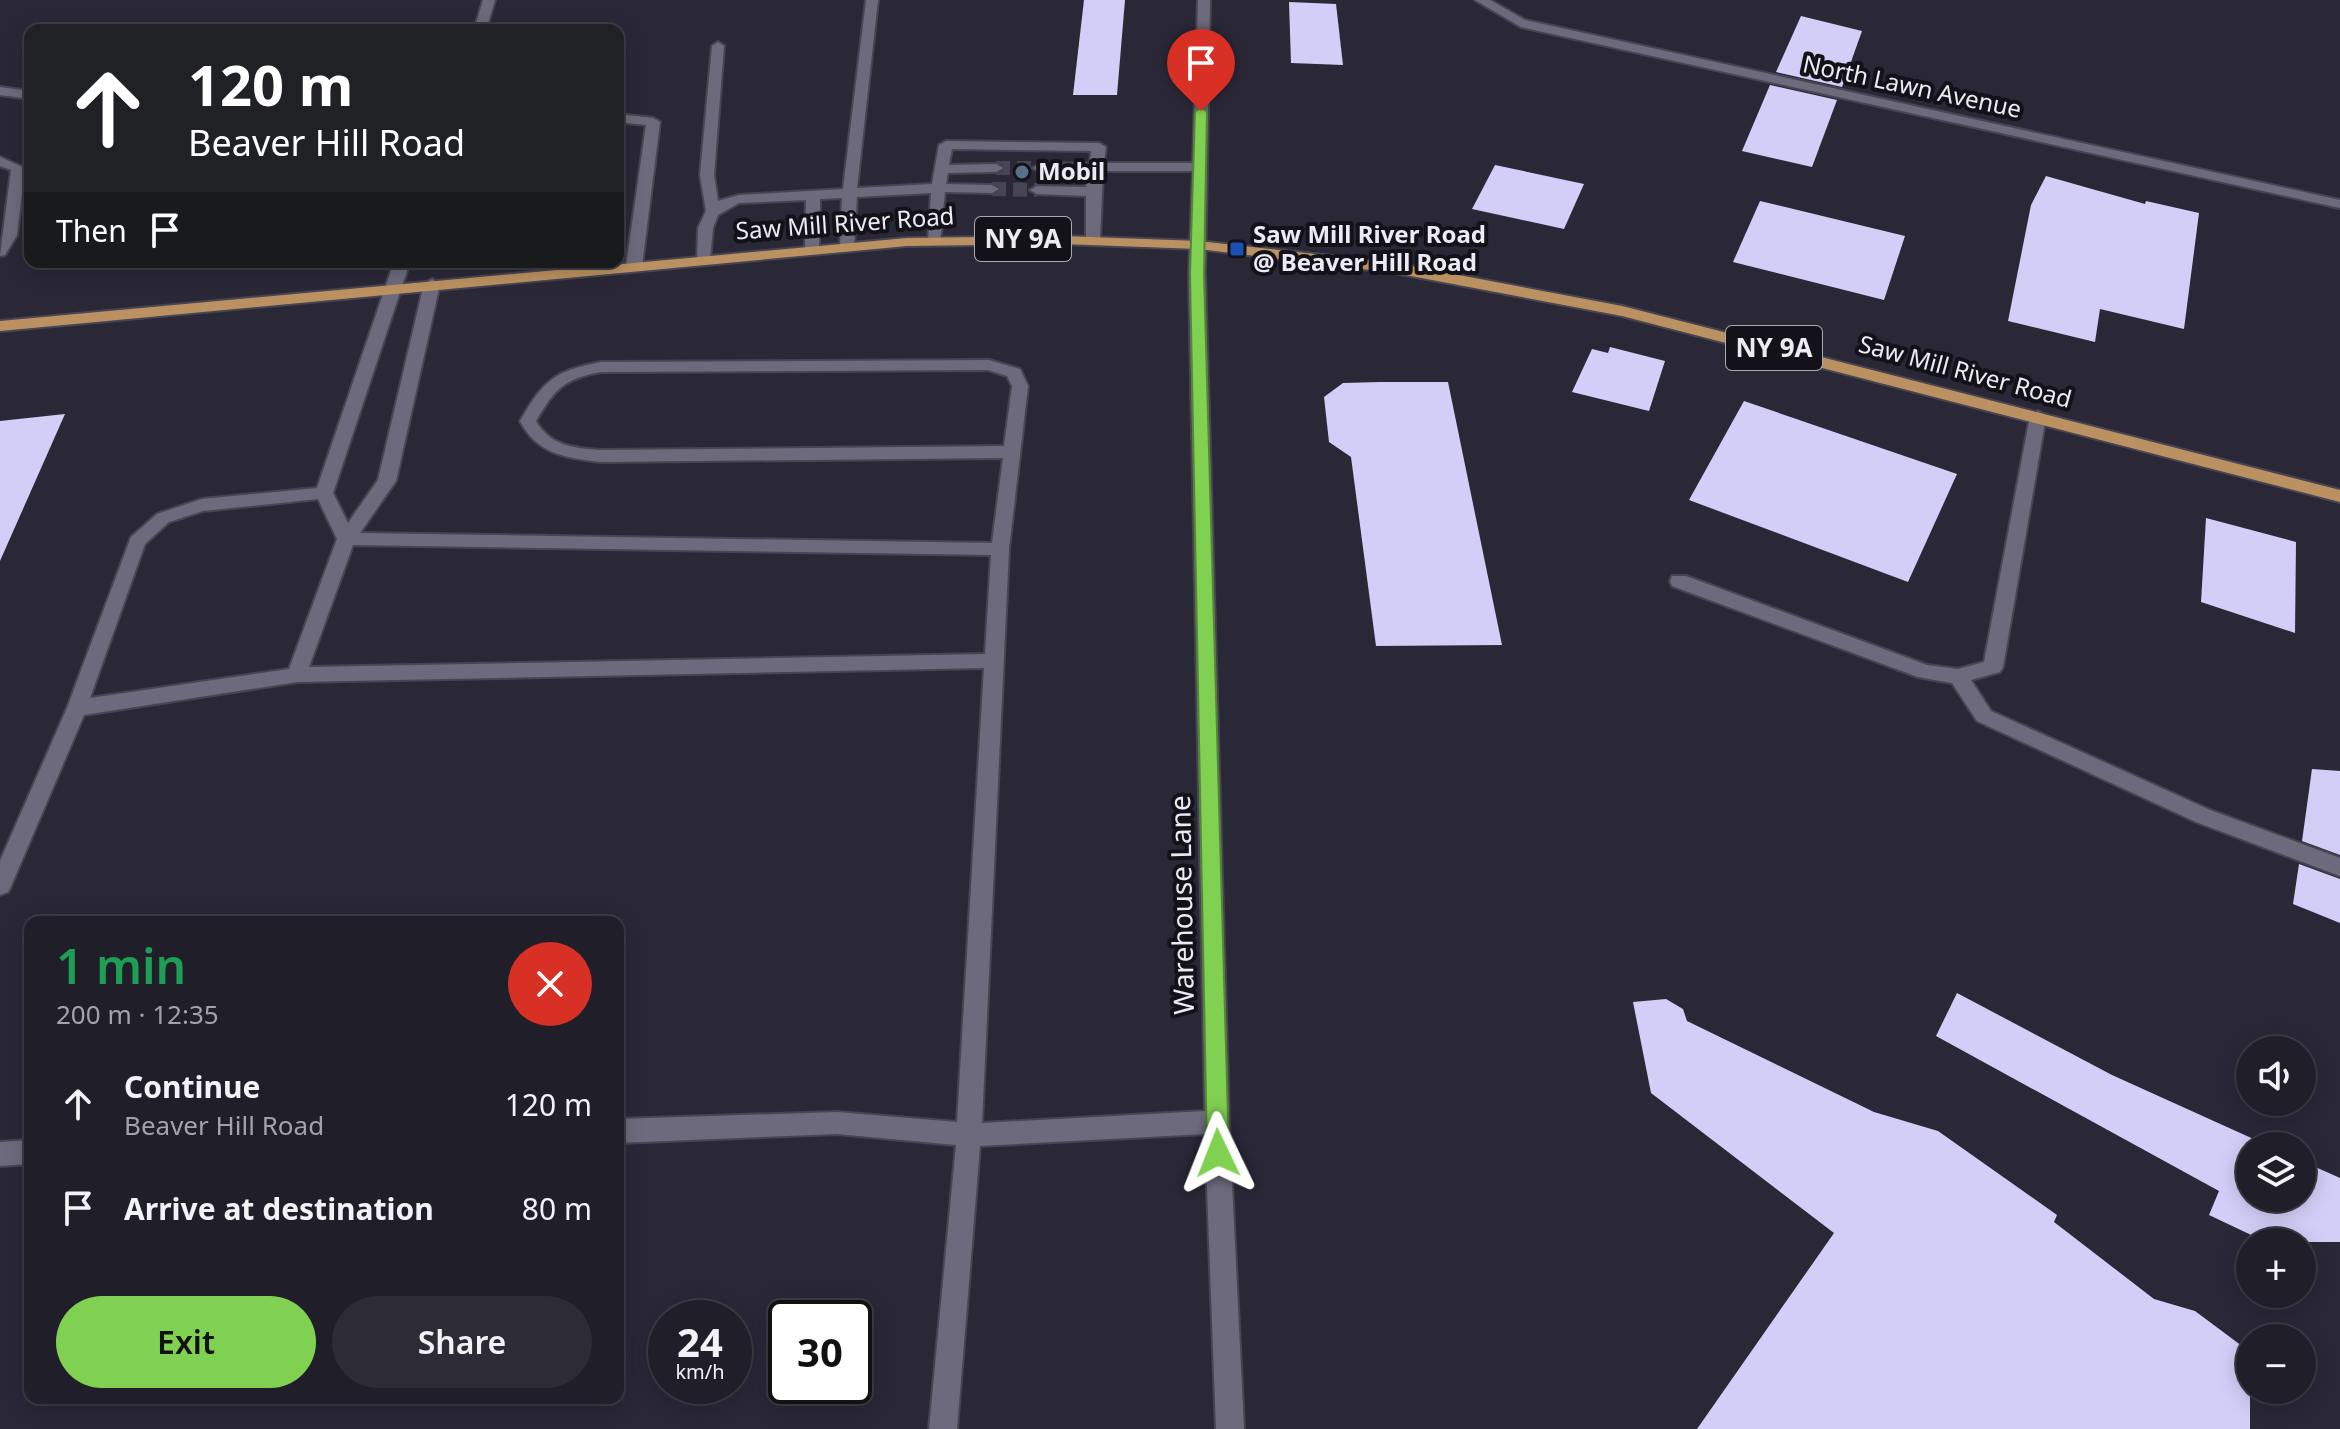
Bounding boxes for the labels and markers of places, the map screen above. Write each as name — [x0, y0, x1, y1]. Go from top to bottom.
pin — [1167, 29, 1235, 111]
place label: Mobil — [1038, 154, 1105, 187]
marker: Mobil — [1013, 163, 1031, 181]
place label: Saw Mill River Road @ Beaver Hill Road — [1253, 217, 1486, 278]
marker: Saw Mill River Road @ Beaver Hill Road — [1228, 240, 1246, 258]

